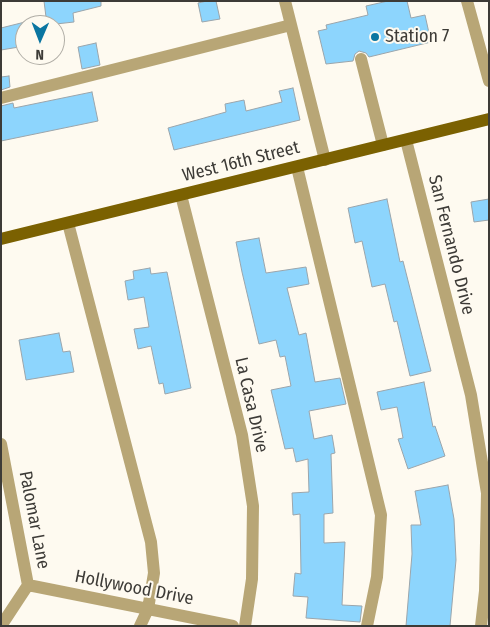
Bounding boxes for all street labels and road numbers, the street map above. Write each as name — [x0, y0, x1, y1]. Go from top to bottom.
street label: West 16th Street — [180, 137, 302, 187]
street label: San Fernando Drive — [423, 173, 479, 317]
street label: La Casa Drive — [230, 355, 272, 455]
street label: Palomar Lane — [14, 469, 54, 571]
street label: Hollywood Drive — [73, 566, 195, 610]

